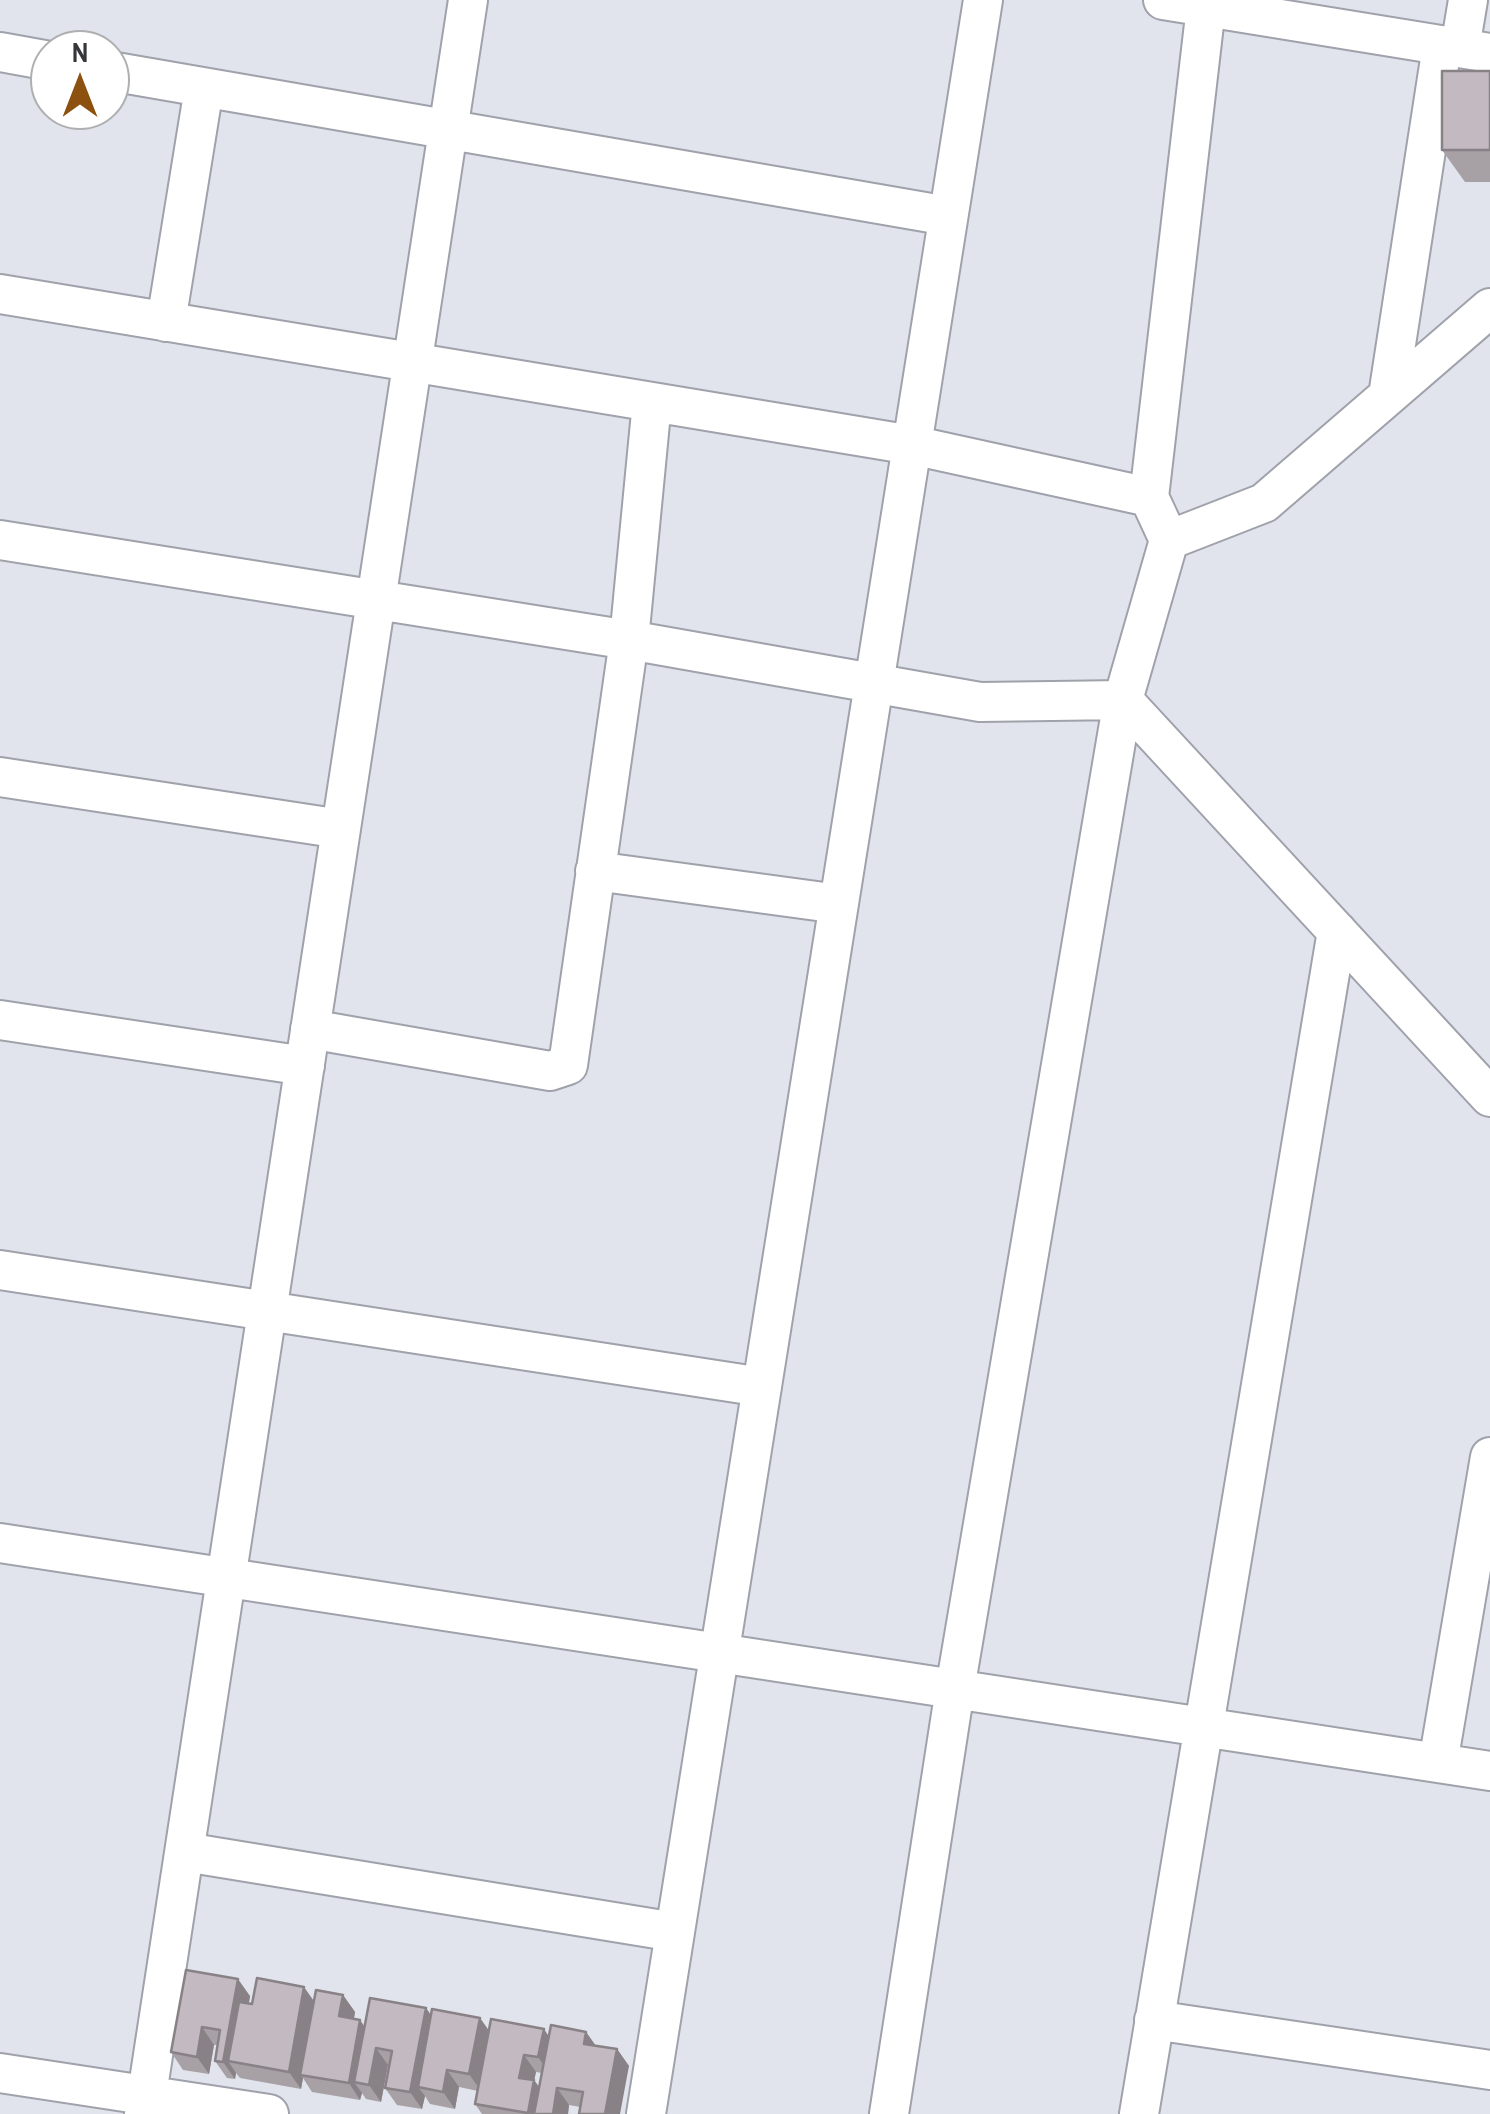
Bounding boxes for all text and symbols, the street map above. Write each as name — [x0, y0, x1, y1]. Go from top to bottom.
north arrow — [30, 30, 130, 130]
text: N — [72, 33, 88, 71]

